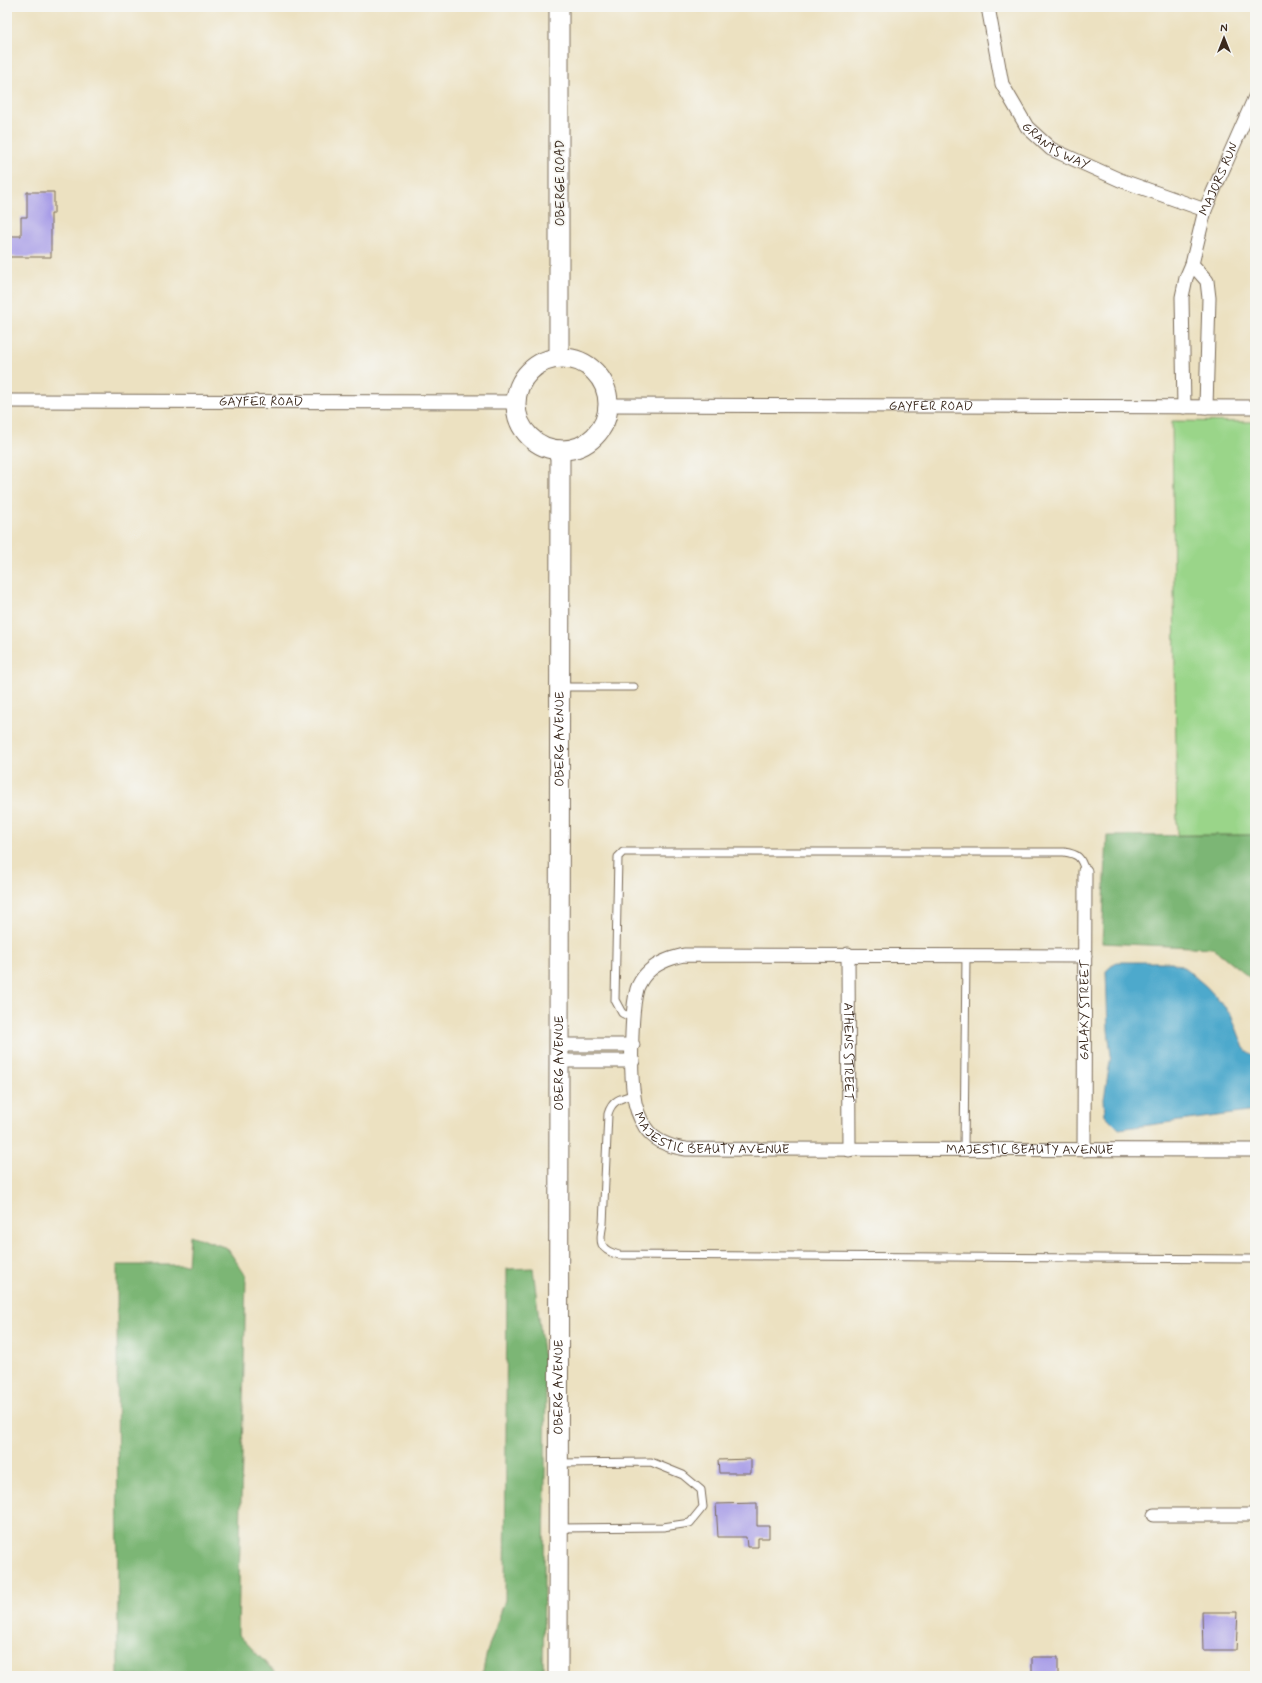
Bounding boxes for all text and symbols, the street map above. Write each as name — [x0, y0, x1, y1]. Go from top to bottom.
north arrow — [1204, 18, 1244, 58]
text: N — [1220, 22, 1228, 36]
street label: GRANTS WAY — [1018, 118, 1093, 174]
street label: MAJORS RUN — [1195, 139, 1243, 218]
street label: OBERGE ROAD — [552, 140, 569, 226]
street label: GAYFER ROAD — [219, 393, 303, 410]
street label: GAYFER ROAD — [889, 397, 973, 415]
street label: OBERG AVENUE — [551, 691, 568, 787]
street label: GALAXY STREET — [1076, 959, 1093, 1060]
street label: ATHENS STREET — [840, 1003, 857, 1103]
street label: OBERG AVENUE — [550, 1015, 568, 1111]
street label: MAJESTIC BEAUTY AVENUE — [630, 1109, 790, 1158]
street label: MAJESTIC BEAUTY AVENUE — [946, 1141, 1114, 1158]
street label: OBERG AVENUE — [550, 1339, 567, 1435]

